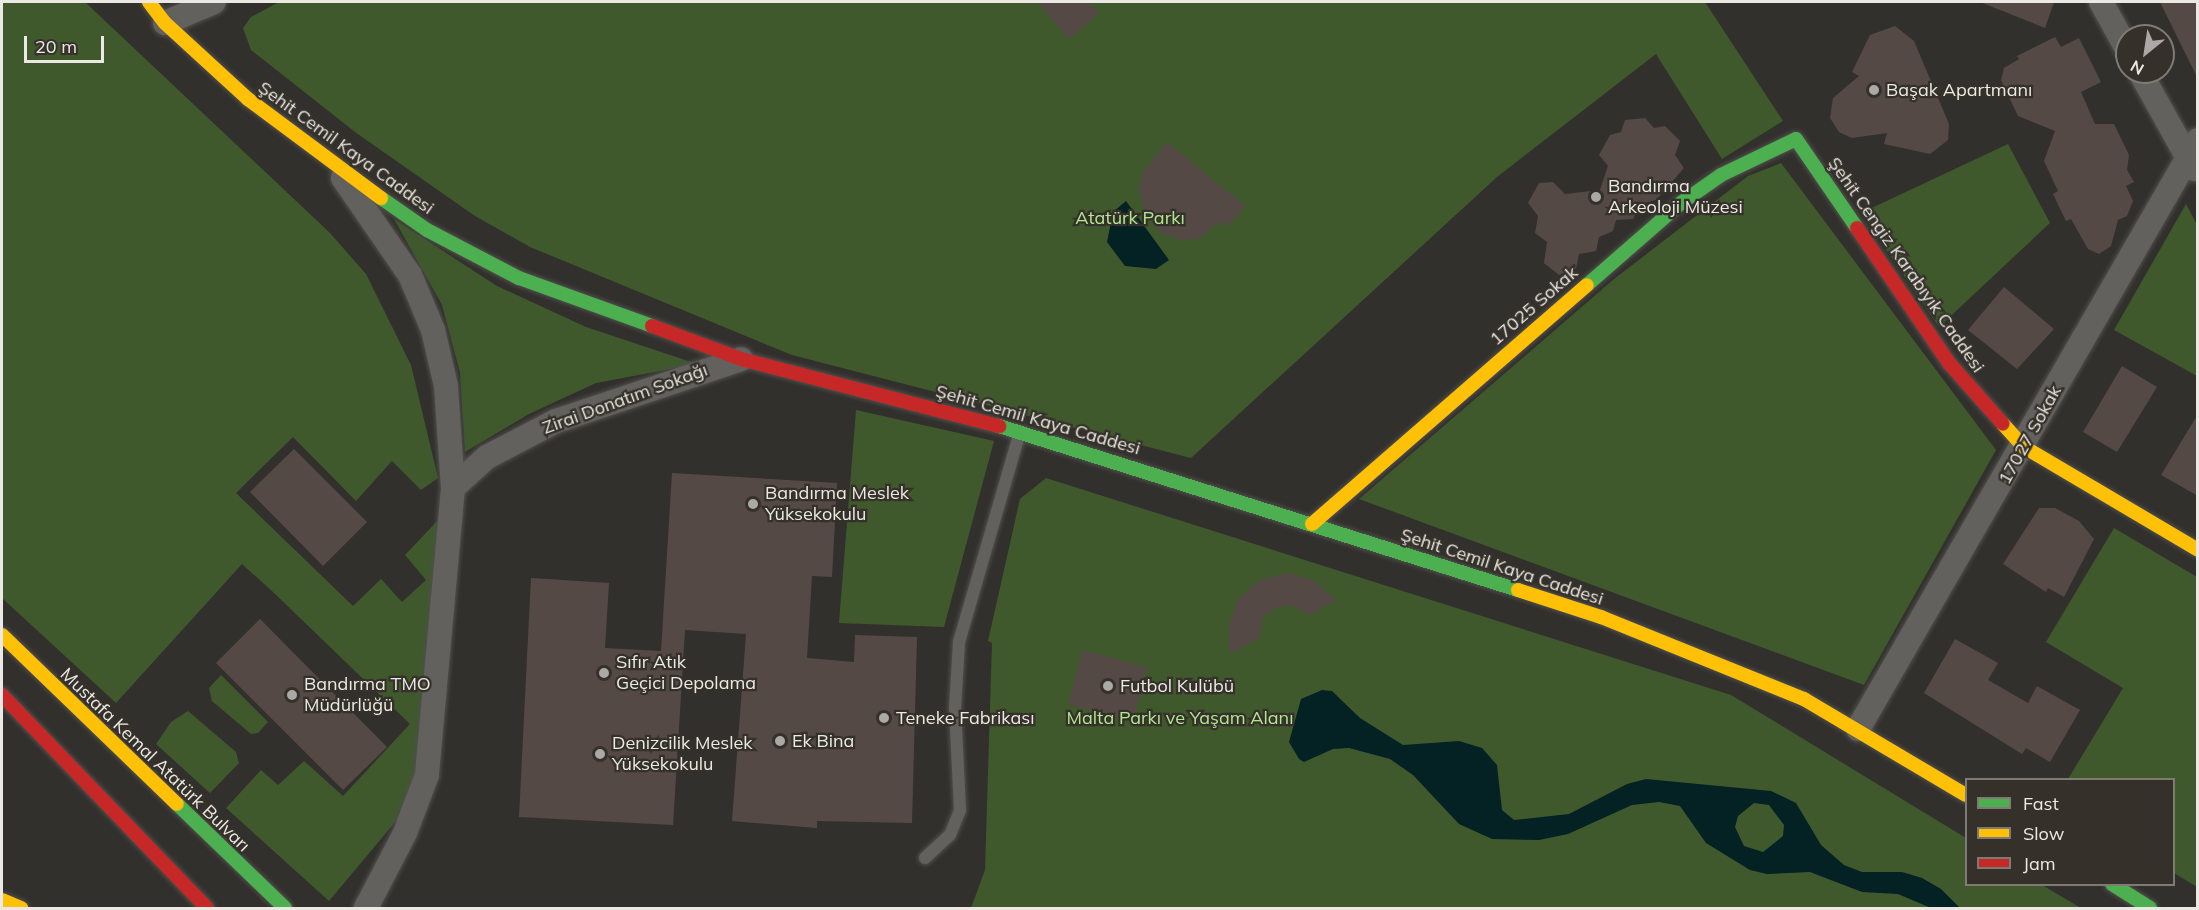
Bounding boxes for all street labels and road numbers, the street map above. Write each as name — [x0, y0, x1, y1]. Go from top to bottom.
street label: Şehit Cemil Kaya Caddesi — [254, 77, 438, 219]
street label: Şehit Cengiz Karabıyık Caddesi — [1823, 153, 1989, 377]
street label: 17025 Sokak — [1486, 262, 1582, 350]
street label: Zirai Donatım Sokağı — [540, 359, 710, 439]
street label: Şehit Cemil Kaya Caddesi — [933, 380, 1143, 460]
street label: 17027 Sokak — [1994, 382, 2066, 488]
street label: Şehit Cemil Kaya Caddesi — [1398, 524, 1606, 610]
street label: Mustafa Kemal Atatürk Bulvarı — [56, 664, 254, 856]

